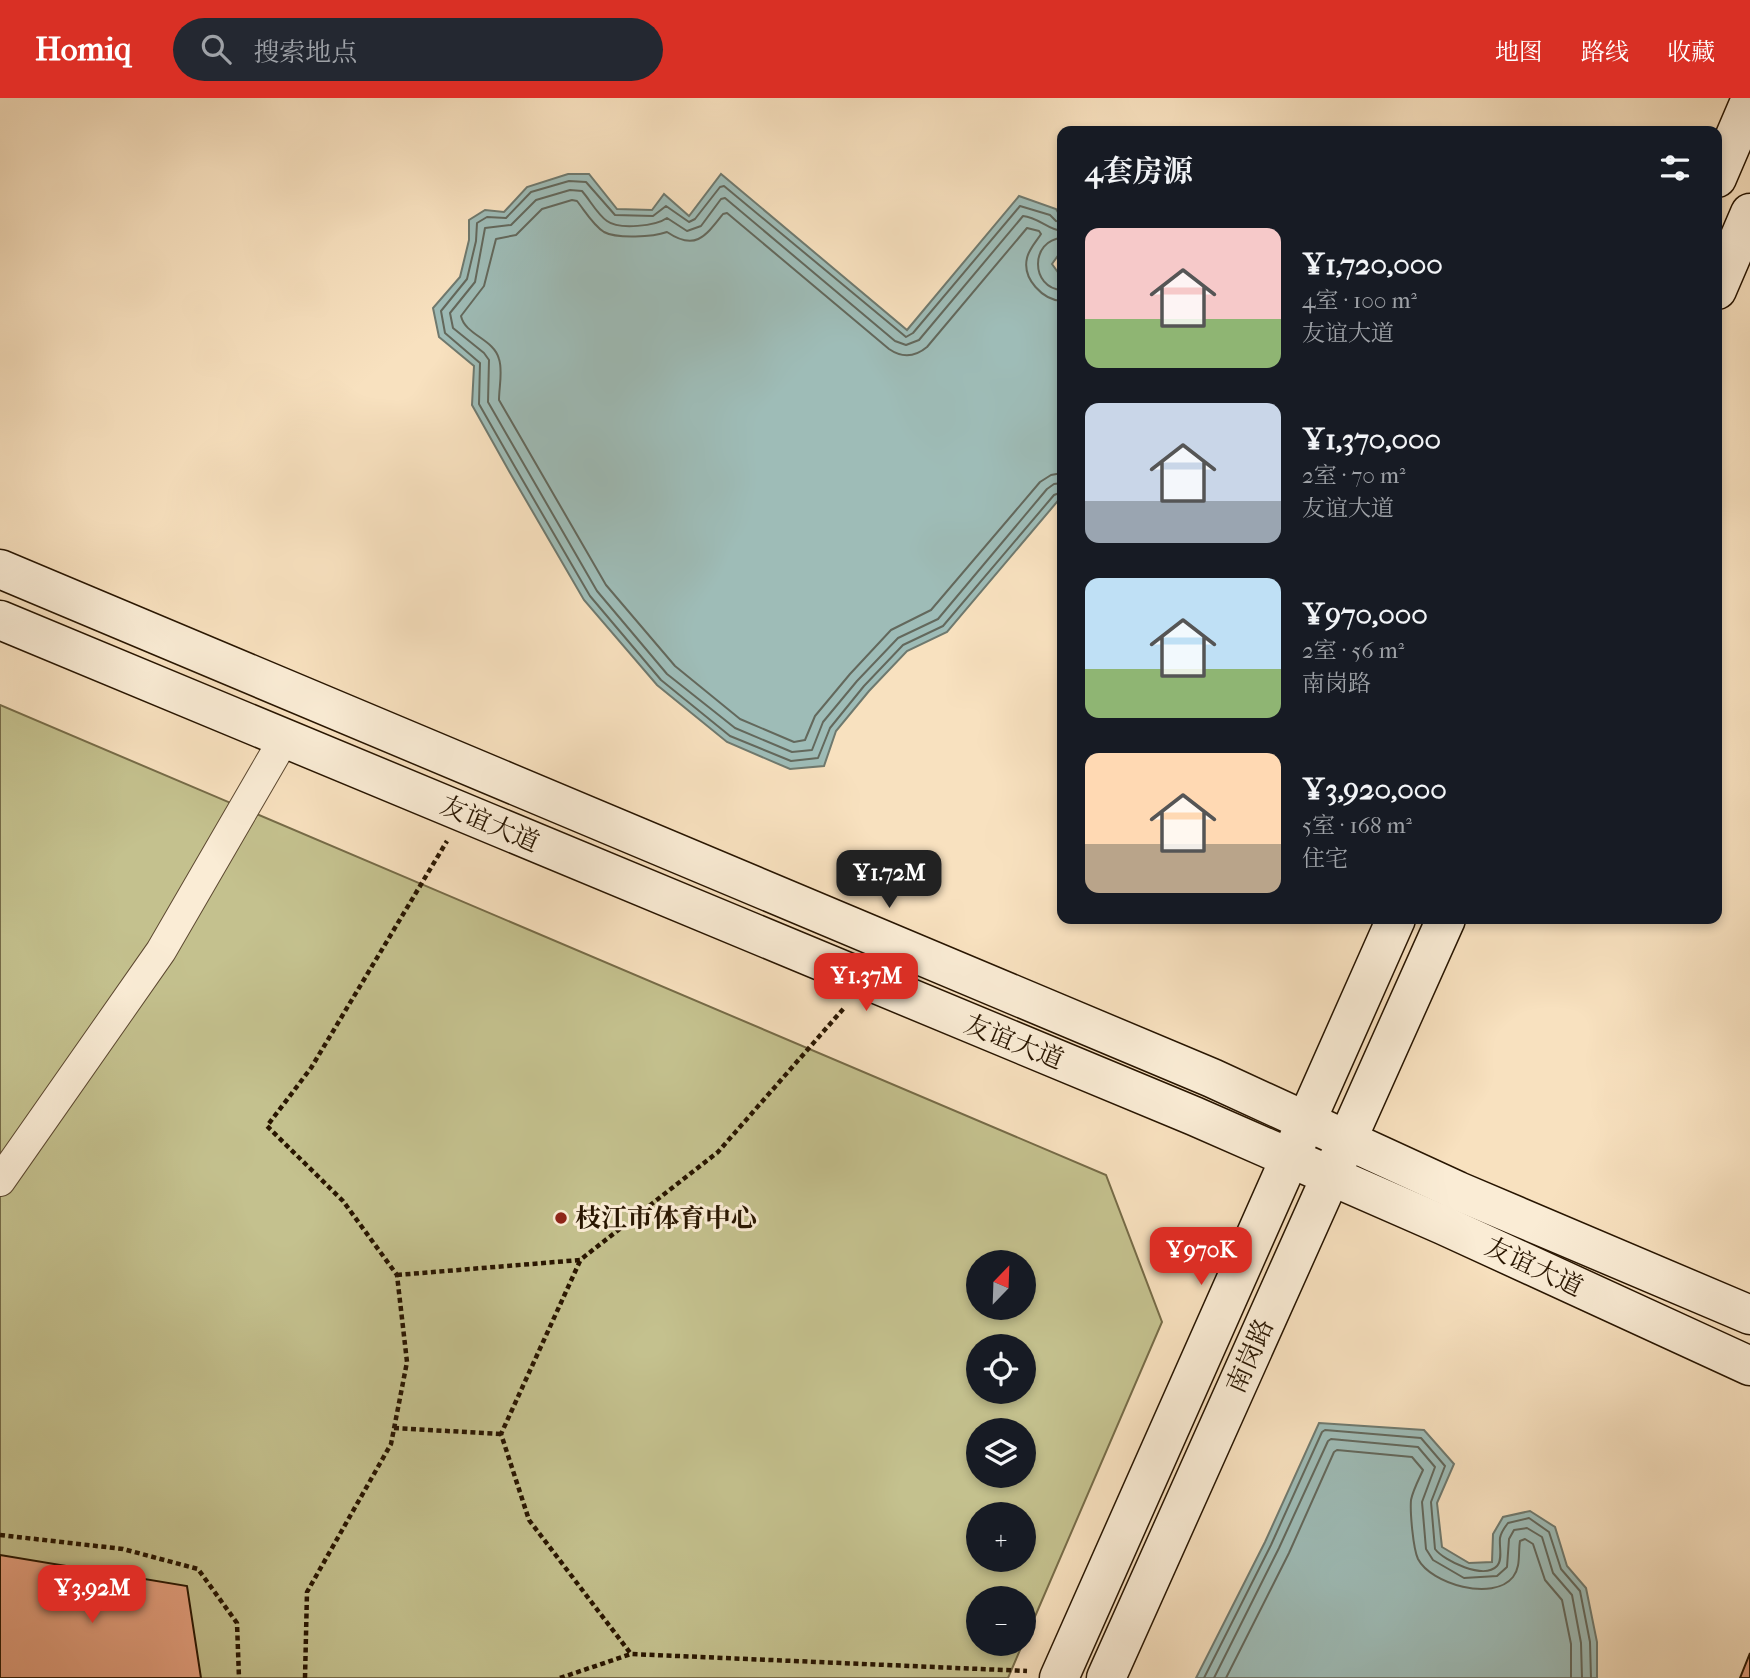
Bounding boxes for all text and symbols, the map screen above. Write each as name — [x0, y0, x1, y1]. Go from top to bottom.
search box — [173, 18, 663, 81]
text: Homiq — [35, 30, 131, 69]
icon: search — [197, 30, 235, 68]
text: 搜索地点 — [253, 37, 357, 68]
text: 地图 — [1495, 38, 1543, 66]
text: 路线 — [1581, 38, 1629, 66]
text: 收藏 — [1667, 38, 1715, 66]
icon: filters — [1656, 149, 1694, 187]
text: 4套房源 — [1085, 154, 1193, 189]
text: ¥1,720,000 — [1302, 247, 1443, 282]
icon: home — [1141, 256, 1225, 340]
text: 4室 · 100 m² — [1302, 287, 1417, 314]
text: 友谊大道 — [1302, 320, 1394, 347]
text: ¥1,370,000 — [1302, 422, 1441, 457]
icon: home — [1141, 431, 1225, 515]
text: 2室 · 70 m² — [1302, 462, 1406, 489]
text: 友谊大道 — [1302, 495, 1394, 522]
text: ¥970,000 — [1302, 597, 1428, 632]
icon: home — [1141, 606, 1225, 690]
text: 2室 · 56 m² — [1302, 637, 1404, 664]
text: 南岗路 — [1302, 670, 1371, 697]
text: ¥3,920,000 — [1302, 772, 1447, 807]
icon: home — [1141, 781, 1225, 865]
street label: 友谊大道 — [436, 789, 544, 859]
text: 5室 · 168 m² — [1302, 812, 1412, 839]
text: 住宅 — [1302, 845, 1348, 872]
pin: ¥1.72M — [832, 850, 946, 910]
text: ¥1.72M — [852, 859, 926, 886]
pin: ¥1.37M — [809, 954, 923, 1013]
text: ¥1.37M — [830, 962, 902, 989]
street label: 友谊大道 — [960, 1008, 1068, 1076]
place label: 枝江市体育中心 — [575, 1203, 757, 1234]
marker: 枝江市体育中心 — [553, 1210, 569, 1226]
pin: ¥970K — [1152, 1228, 1250, 1287]
street label: 友谊大道 — [1480, 1231, 1588, 1303]
text: ¥970K — [1166, 1236, 1236, 1263]
north arrow — [966, 1250, 1036, 1320]
map controls — [966, 1250, 1036, 1656]
street label: 南岗路 — [1220, 1314, 1280, 1398]
button: locate — [966, 1334, 1036, 1404]
button: layers — [966, 1418, 1036, 1488]
button: + — [966, 1502, 1036, 1572]
pin: ¥3.92M — [35, 1566, 149, 1625]
text: ¥3.92M — [54, 1574, 130, 1601]
button: − — [966, 1586, 1036, 1656]

